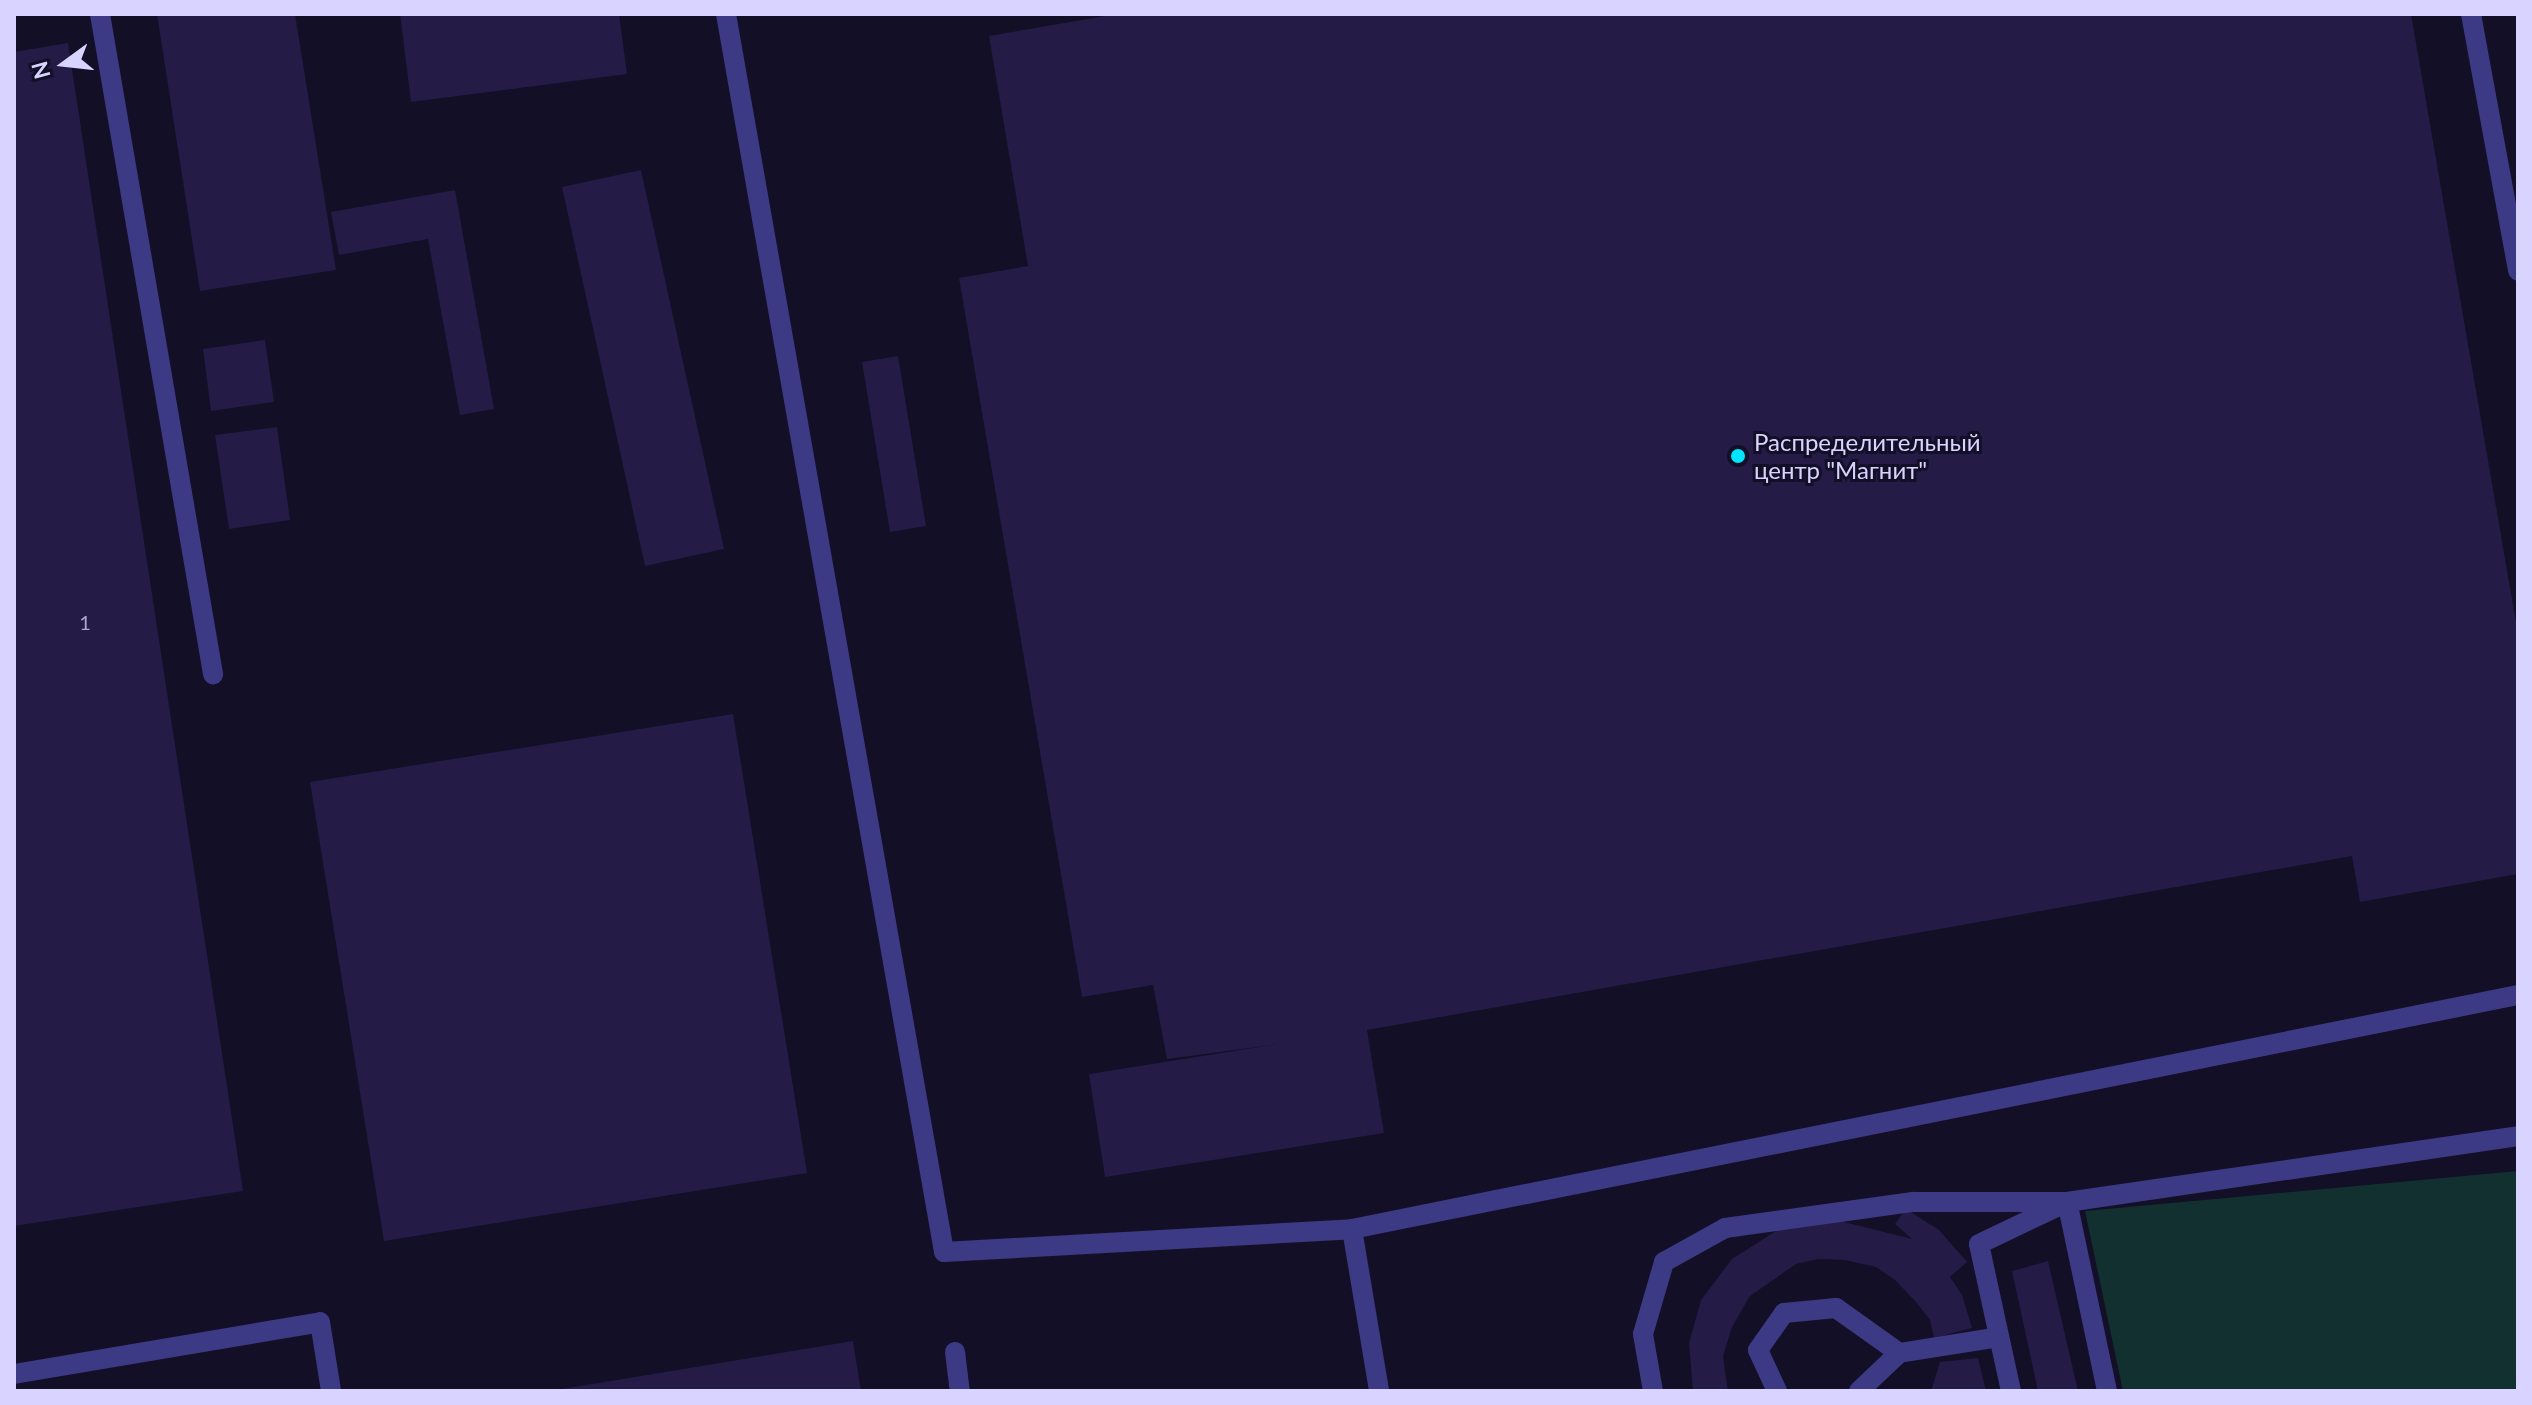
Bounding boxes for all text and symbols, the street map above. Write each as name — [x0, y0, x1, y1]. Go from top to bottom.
north arrow — [24, 24, 104, 104]
text: N — [25, 59, 56, 82]
place label: Распределительный центр "Магнит" — [1754, 428, 1981, 484]
marker: Распределительный центр "Магнит" — [1729, 447, 1747, 465]
house number: 1 — [79, 610, 91, 634]

